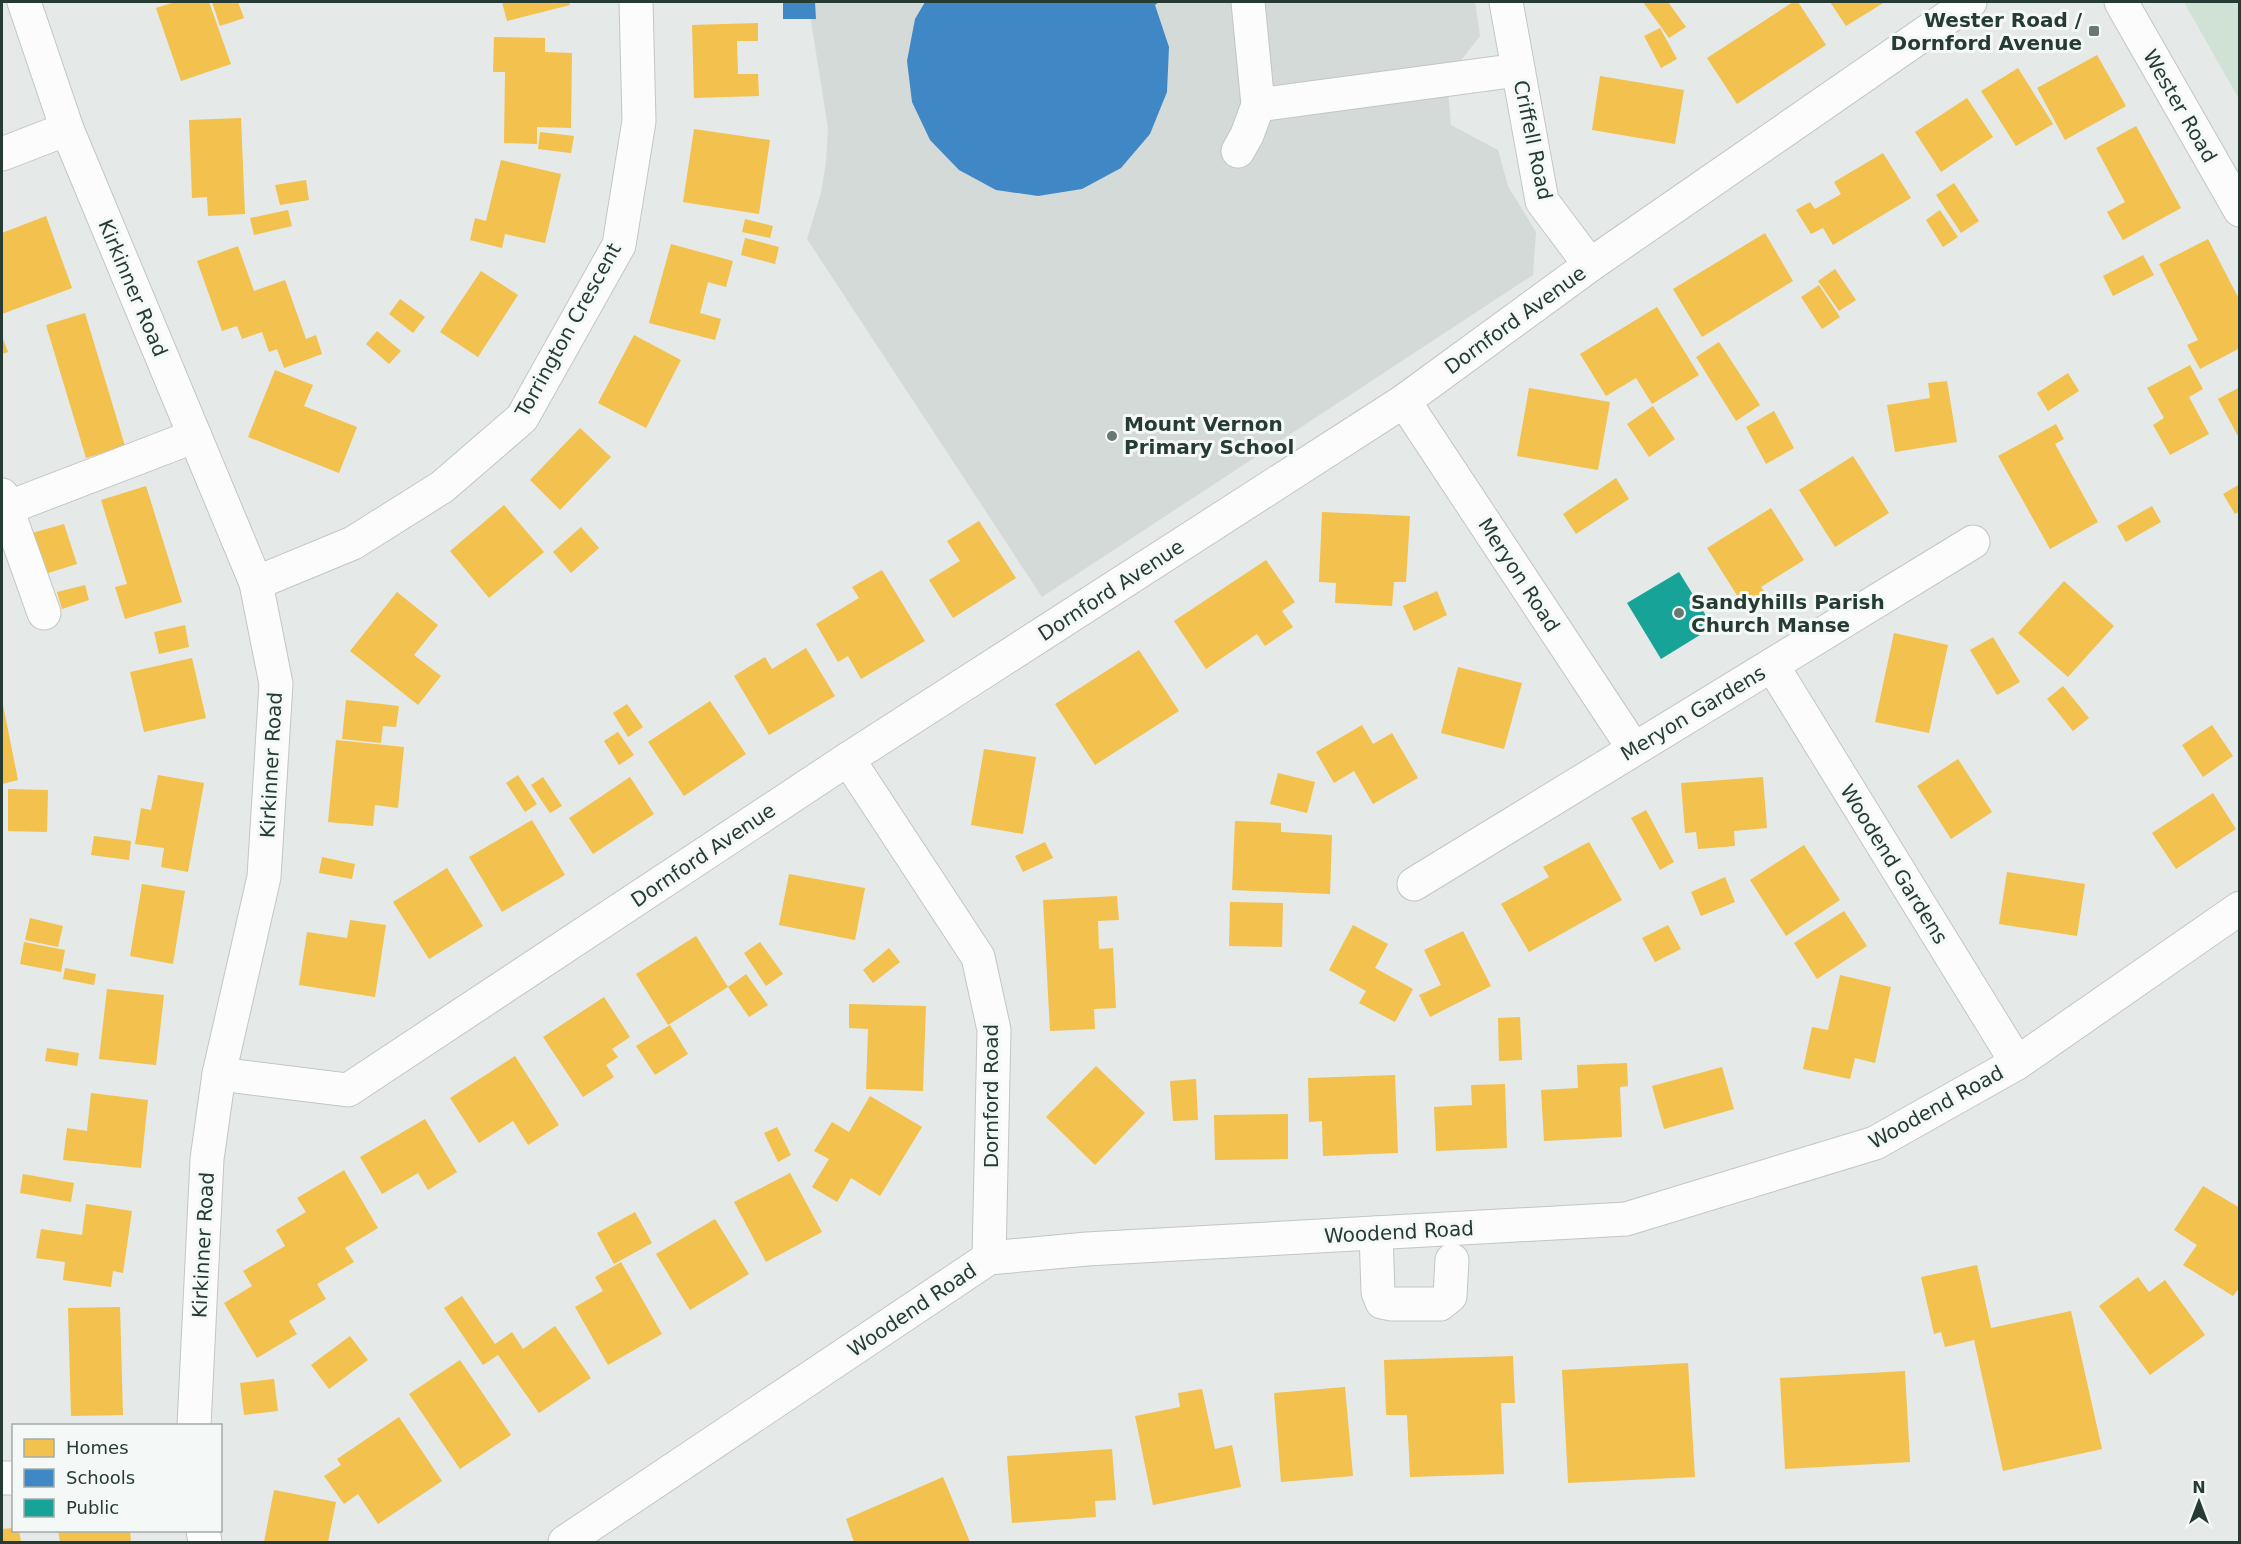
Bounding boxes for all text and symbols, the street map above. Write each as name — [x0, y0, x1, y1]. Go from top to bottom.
place label: Wester Road / Dornford Avenue — [1891, 8, 2083, 55]
marker: Wester Road / Dornford Avenue — [2087, 24, 2101, 38]
street label: Wester Road — [2138, 45, 2222, 167]
street label: Criffell Road — [1509, 78, 1557, 202]
street label: Kirkinner Road — [93, 216, 173, 360]
street label: Torrington Crescent — [510, 239, 626, 422]
street label: Dornford Avenue — [1440, 261, 1590, 379]
place label: Mount Vernon Primary School — [1124, 412, 1294, 459]
marker: Mount Vernon Primary School — [1105, 429, 1119, 443]
street label: Meryon Road — [1473, 513, 1565, 637]
street label: Dornford Avenue — [1034, 534, 1188, 646]
place label: Sandyhills Parish Church Manse — [1691, 590, 1885, 637]
marker: Sandyhills Parish Church Manse — [1672, 606, 1686, 620]
street label: Meryon Gardens — [1616, 660, 1770, 766]
street label: Kirkinner Road — [255, 691, 287, 839]
street label: Woodend Gardens — [1835, 780, 1953, 948]
street label: Dornford Avenue — [626, 798, 780, 912]
street label: Dornford Road — [979, 1024, 1003, 1168]
street label: Woodend Road — [1865, 1060, 2007, 1154]
street label: Kirkinner Road — [187, 1171, 219, 1319]
street label: Woodend Road — [1323, 1216, 1475, 1248]
street label: Woodend Road — [843, 1258, 981, 1362]
legend — [12, 1424, 222, 1532]
text: Homes — [66, 1437, 129, 1458]
text: Schools — [66, 1467, 135, 1488]
north arrow — [2169, 1472, 2229, 1532]
text: N — [2192, 1478, 2206, 1497]
text: Public — [66, 1497, 119, 1518]

